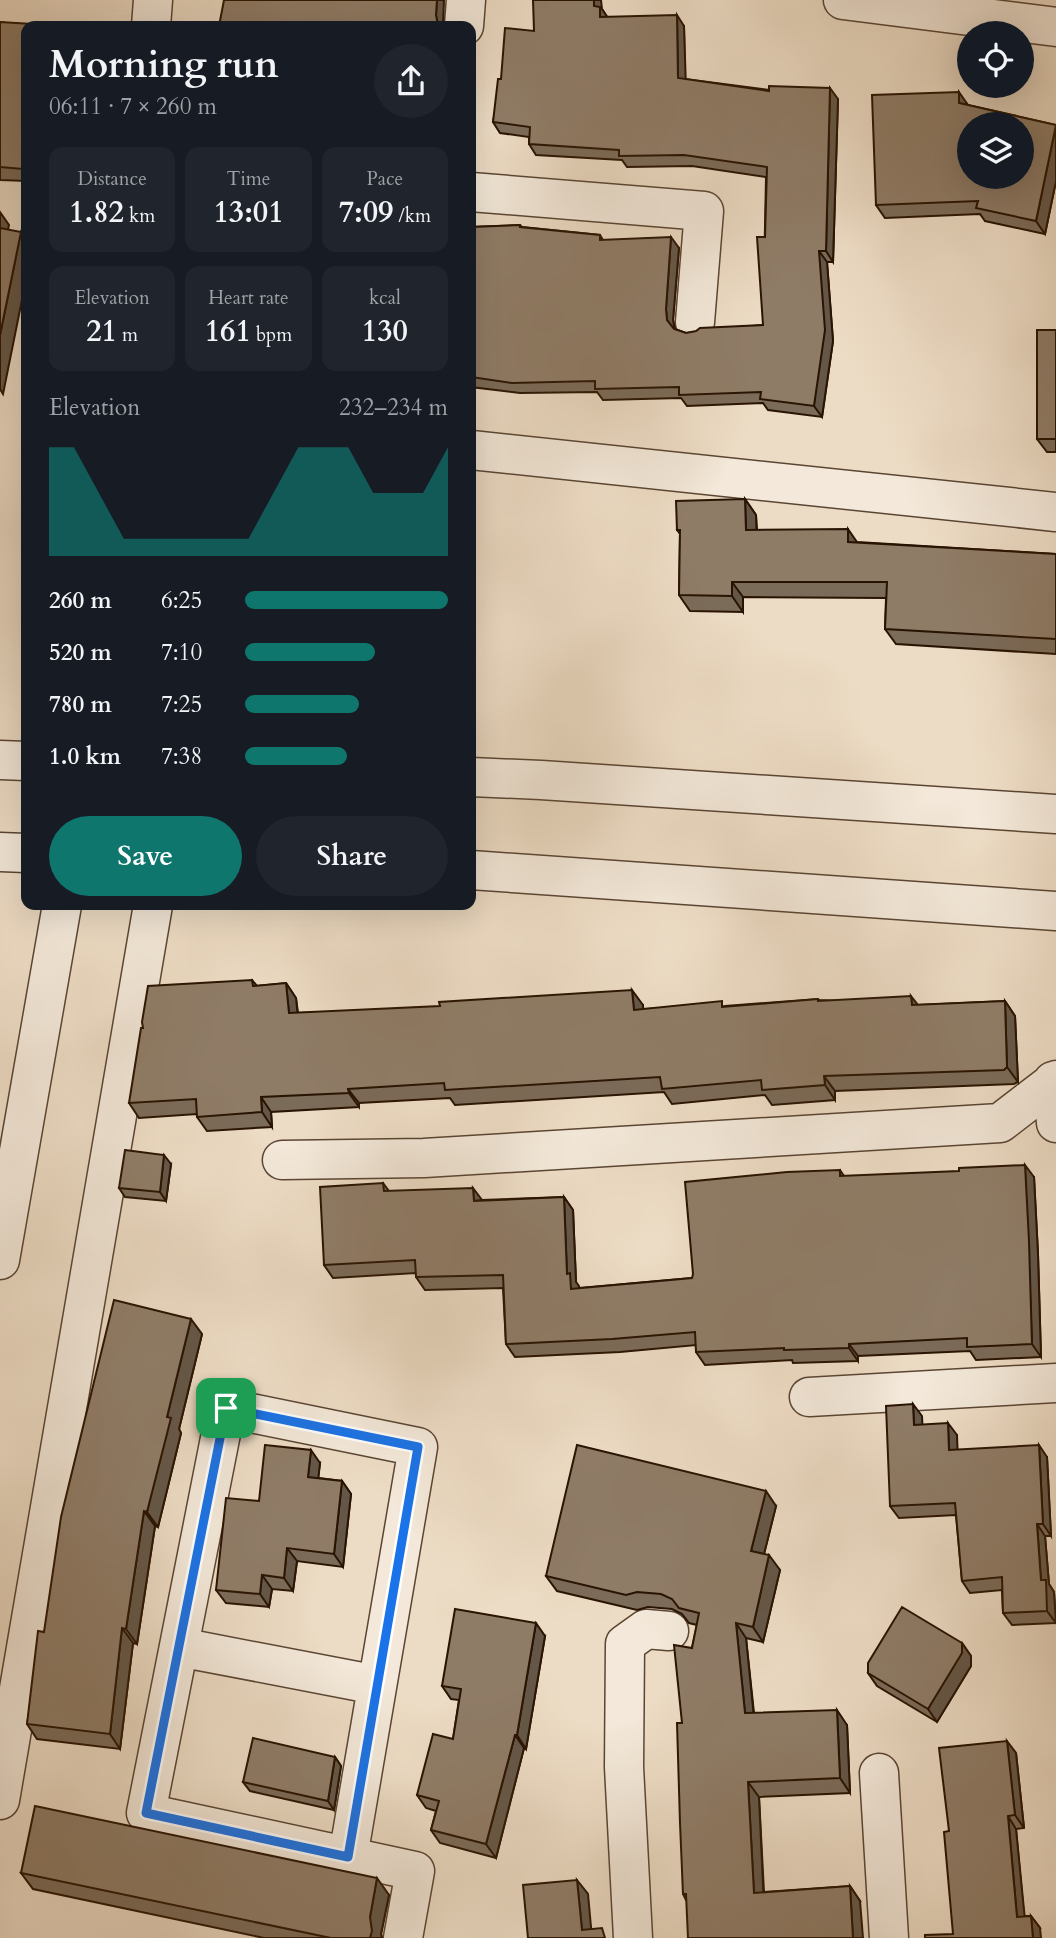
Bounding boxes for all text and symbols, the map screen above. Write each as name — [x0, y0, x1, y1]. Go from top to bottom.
map controls — [957, 21, 1034, 189]
button: locate — [957, 21, 1034, 98]
text: Morning run — [49, 39, 279, 91]
button: share — [374, 44, 448, 118]
text: 06:11 · 7 × 260 m — [49, 91, 217, 122]
button: layers — [957, 112, 1034, 189]
text: Distance — [77, 166, 147, 192]
text: Time — [227, 166, 270, 192]
text: Pace — [366, 166, 403, 192]
text: 1.82 — [69, 192, 124, 233]
text: 13:01 — [213, 192, 284, 233]
text: 7:09 — [339, 192, 393, 233]
text: km — [124, 203, 155, 229]
text: /km — [393, 203, 431, 229]
text: Elevation — [74, 285, 150, 311]
text: Heart rate — [208, 285, 289, 311]
text: kcal — [369, 285, 401, 311]
text: 21 — [86, 311, 117, 352]
text: 161 — [205, 311, 251, 352]
text: 130 — [362, 311, 408, 352]
text: m — [117, 322, 138, 348]
text: bpm — [251, 322, 292, 348]
text: Elevation — [49, 392, 140, 423]
text: 232–234 m — [339, 392, 448, 423]
text: 260 m — [49, 585, 112, 616]
text: 6:25 — [161, 585, 202, 616]
text: 520 m — [49, 637, 112, 668]
text: 7:10 — [161, 637, 202, 668]
text: 780 m — [49, 689, 112, 720]
text: 7:25 — [161, 689, 202, 720]
text: 1.0 km — [49, 741, 121, 772]
text: 7:38 — [161, 741, 202, 772]
button: Save — [49, 816, 242, 896]
button: Share — [256, 816, 448, 896]
pin — [196, 1378, 256, 1438]
icon: arrive — [207, 1389, 245, 1427]

